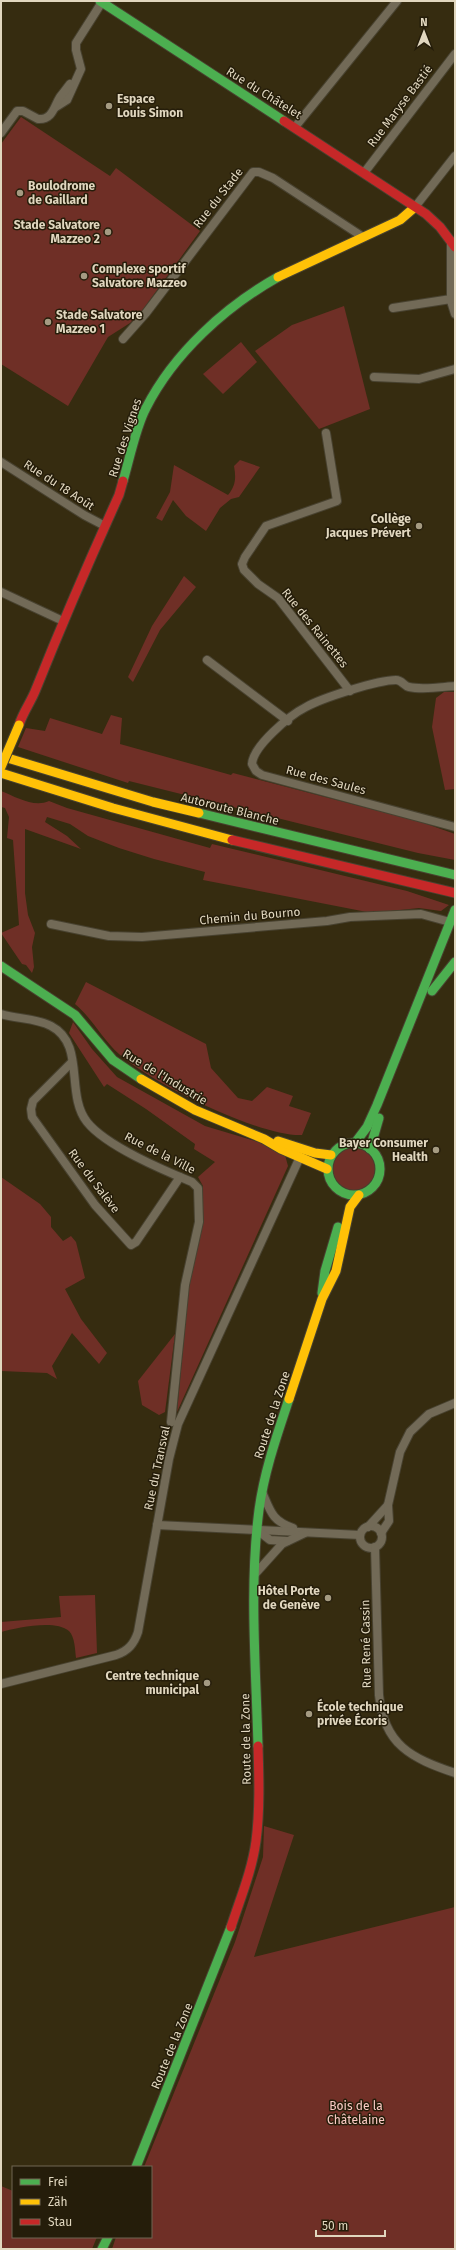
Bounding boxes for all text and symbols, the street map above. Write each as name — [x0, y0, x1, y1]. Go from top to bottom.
north arrow — [404, 12, 444, 52]
text: N — [420, 16, 428, 29]
street label: Rue Maryse Bastié — [365, 62, 435, 150]
street label: Rue du Châtelet — [224, 64, 305, 122]
place label: Espace Louis Simon — [117, 92, 183, 120]
marker: Espace Louis Simon — [104, 101, 114, 111]
street label: Rue du Stade — [190, 165, 246, 231]
place label: Boulodrome de Gaillard — [28, 179, 96, 207]
marker: Boulodrome de Gaillard — [15, 188, 25, 198]
place label: Stade Salvatore Mazzeo 2 — [14, 218, 100, 246]
marker: Stade Salvatore Mazzeo 2 — [103, 227, 113, 237]
place label: Complexe sportif Salvatore Mazzeo — [92, 262, 187, 290]
marker: Complexe sportif Salvatore Mazzeo — [79, 271, 89, 281]
place label: Stade Salvatore Mazzeo 1 — [56, 308, 143, 336]
marker: Stade Salvatore Mazzeo 1 — [43, 317, 53, 327]
street label: Rue des Vignes — [106, 396, 144, 479]
street label: Rue du 18 Août — [21, 457, 98, 513]
place label: Collège Jacques Prévert — [325, 512, 411, 540]
marker: Collège Jacques Prévert — [414, 521, 424, 531]
street label: Rue des Rainettes — [279, 586, 351, 671]
street label: Rue des Saules — [285, 763, 368, 797]
street label: Autoroute Blanche — [179, 790, 281, 828]
street label: Chemin du Bourno — [199, 905, 301, 927]
street label: Rue de l'Industrie — [120, 1046, 210, 1108]
street label: Rue de la Ville — [122, 1129, 198, 1177]
place label: Bayer Consumer Health — [339, 1136, 428, 1164]
marker: Bayer Consumer Health — [431, 1145, 441, 1155]
street label: Rue du Salève — [65, 1146, 123, 1216]
street label: Route de la Zone — [251, 1369, 293, 1461]
street label: Rue du Transval — [141, 1424, 173, 1512]
place label: Hôtel Porte de Genève — [258, 1584, 320, 1612]
marker: Hôtel Porte de Genève — [323, 1593, 333, 1603]
street label: Rue René Cassin — [358, 1599, 374, 1689]
place label: Centre technique municipal — [106, 1669, 199, 1697]
marker: Centre technique municipal — [202, 1678, 212, 1688]
street label: Route de la Zone — [238, 1693, 254, 1785]
place label: École technique privée Écoris — [317, 1698, 404, 1728]
marker: École technique privée Écoris — [304, 1709, 314, 1719]
street label: Route de la Zone — [148, 2001, 196, 2091]
park label: Bois de la Châtelaine — [327, 2099, 385, 2127]
legend — [12, 2166, 152, 2238]
text: Frei — [48, 2175, 68, 2189]
text: Zäh — [48, 2195, 68, 2209]
scale bar — [316, 2212, 385, 2238]
text: Stau — [48, 2215, 72, 2229]
text: 50 m — [322, 2219, 348, 2233]

